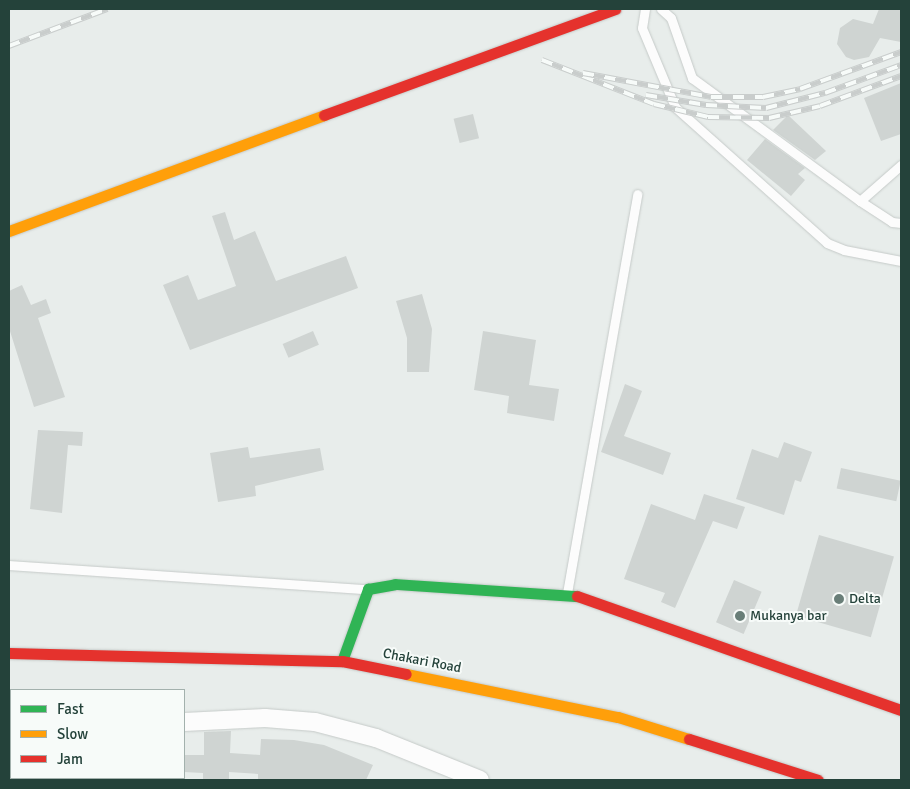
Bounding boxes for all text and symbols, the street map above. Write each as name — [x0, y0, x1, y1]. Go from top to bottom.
place label: Delta — [849, 591, 881, 607]
marker: Delta — [833, 593, 845, 605]
place label: Mukanya bar — [750, 608, 827, 624]
marker: Mukanya bar — [734, 610, 746, 622]
street label: Chakari Road — [381, 645, 463, 677]
legend — [10, 689, 185, 779]
text: Fast — [57, 700, 84, 718]
text: Slow — [57, 725, 88, 743]
text: Jam — [57, 750, 83, 768]

